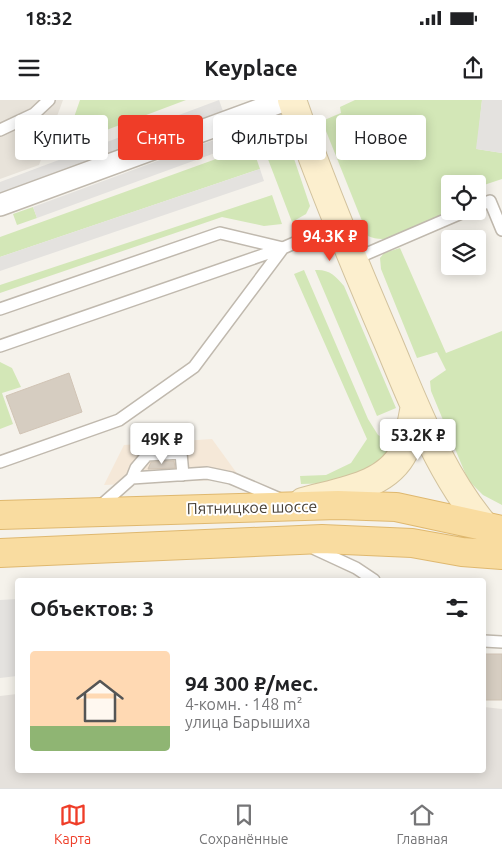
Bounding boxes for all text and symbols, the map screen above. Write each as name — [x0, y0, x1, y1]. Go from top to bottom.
text: 18:32 — [25, 7, 73, 29]
icon: menu — [15, 54, 43, 82]
icon: share — [459, 54, 487, 82]
text: Keyplace — [204, 55, 298, 80]
chip: Купить — [15, 115, 108, 160]
chip: Снять — [118, 115, 203, 160]
chip: Фильтры — [213, 115, 326, 160]
chip: Новое — [336, 115, 426, 160]
map controls — [441, 175, 486, 275]
button: locate — [441, 175, 486, 220]
pin: 94.3K ₽ — [284, 220, 376, 262]
text: 94.3K ₽ — [303, 227, 357, 245]
button: layers — [441, 230, 486, 275]
pin: 53.2K ₽ — [372, 418, 464, 461]
pin: 49K ₽ — [127, 422, 197, 465]
text: 53.2K ₽ — [391, 426, 445, 444]
text: 49K ₽ — [141, 430, 183, 448]
street label: Пятницкое шоссе — [187, 497, 317, 517]
icon: filters — [443, 594, 471, 622]
text: Объектов: 3 — [30, 596, 154, 620]
icon: home — [70, 671, 130, 731]
text: 94 300 ₽/мес. — [185, 671, 318, 695]
text: 4-комн. · 148 m² — [185, 695, 302, 713]
text: улица Барышиха — [185, 713, 311, 731]
tab: Карта — [54, 801, 91, 847]
tab: Сохранённые — [199, 801, 289, 847]
tab: Главная — [396, 801, 448, 847]

